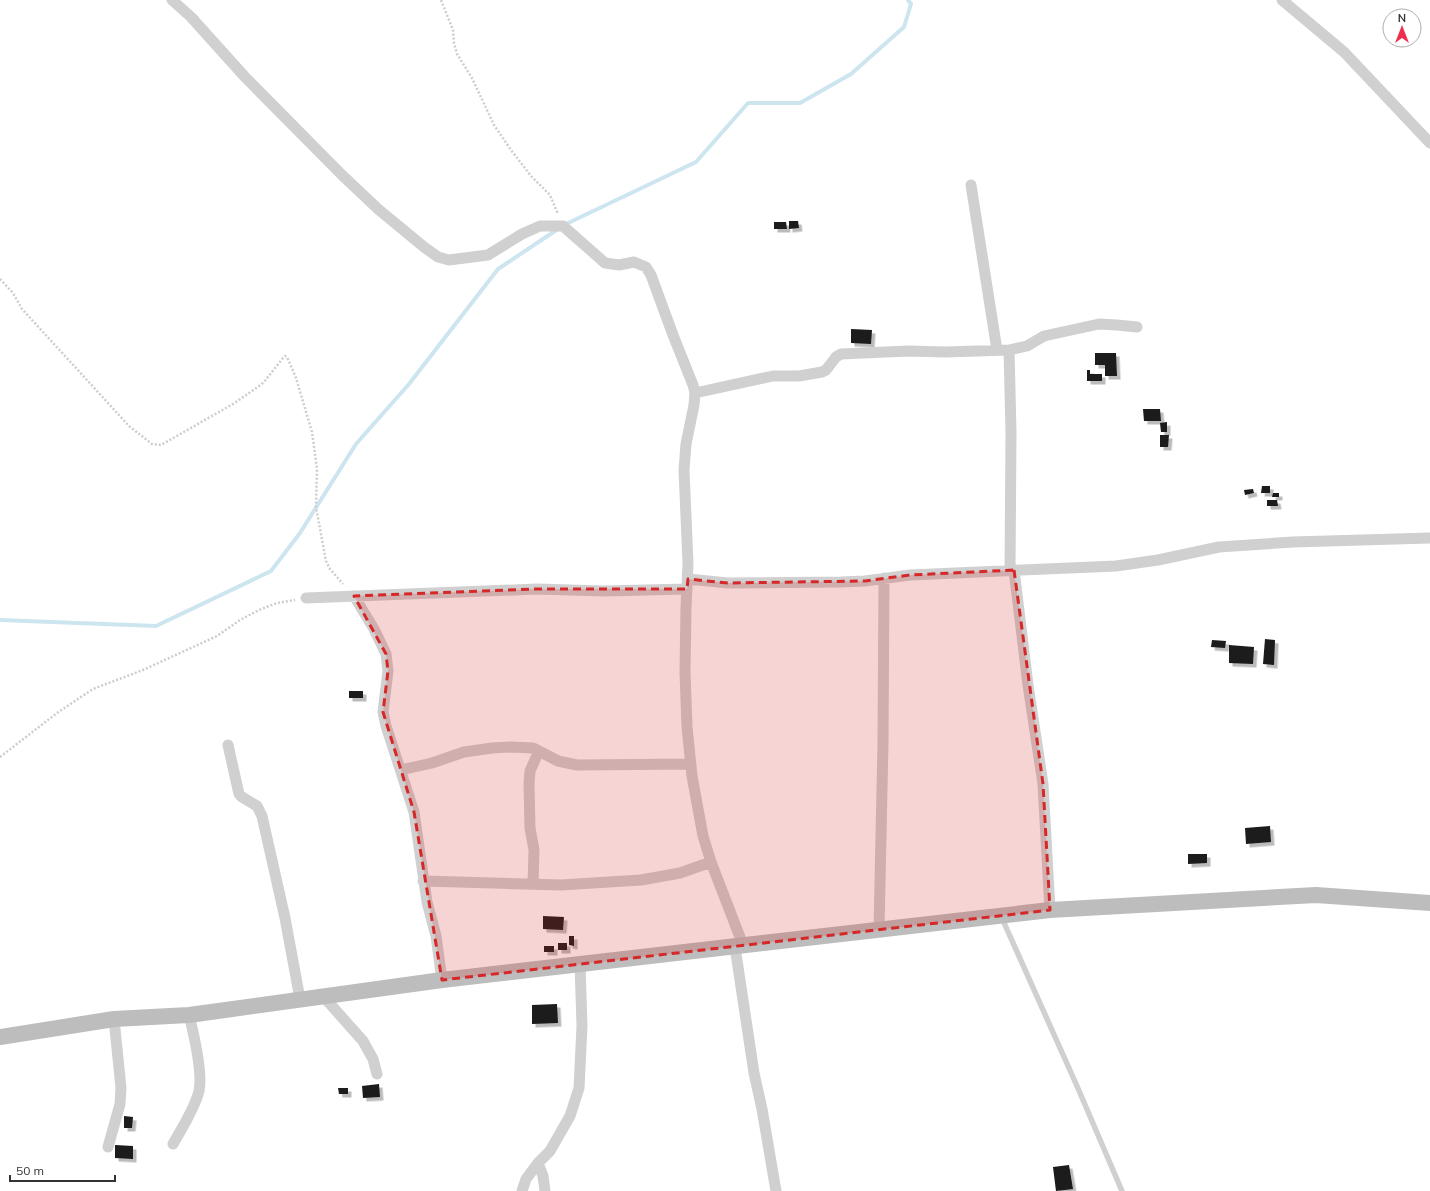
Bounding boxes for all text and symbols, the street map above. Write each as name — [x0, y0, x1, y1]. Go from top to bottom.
north arrow — [1382, 8, 1422, 48]
text: N — [1398, 11, 1406, 25]
scale bar — [10, 1157, 115, 1183]
text: 50 m — [16, 1163, 44, 1178]

